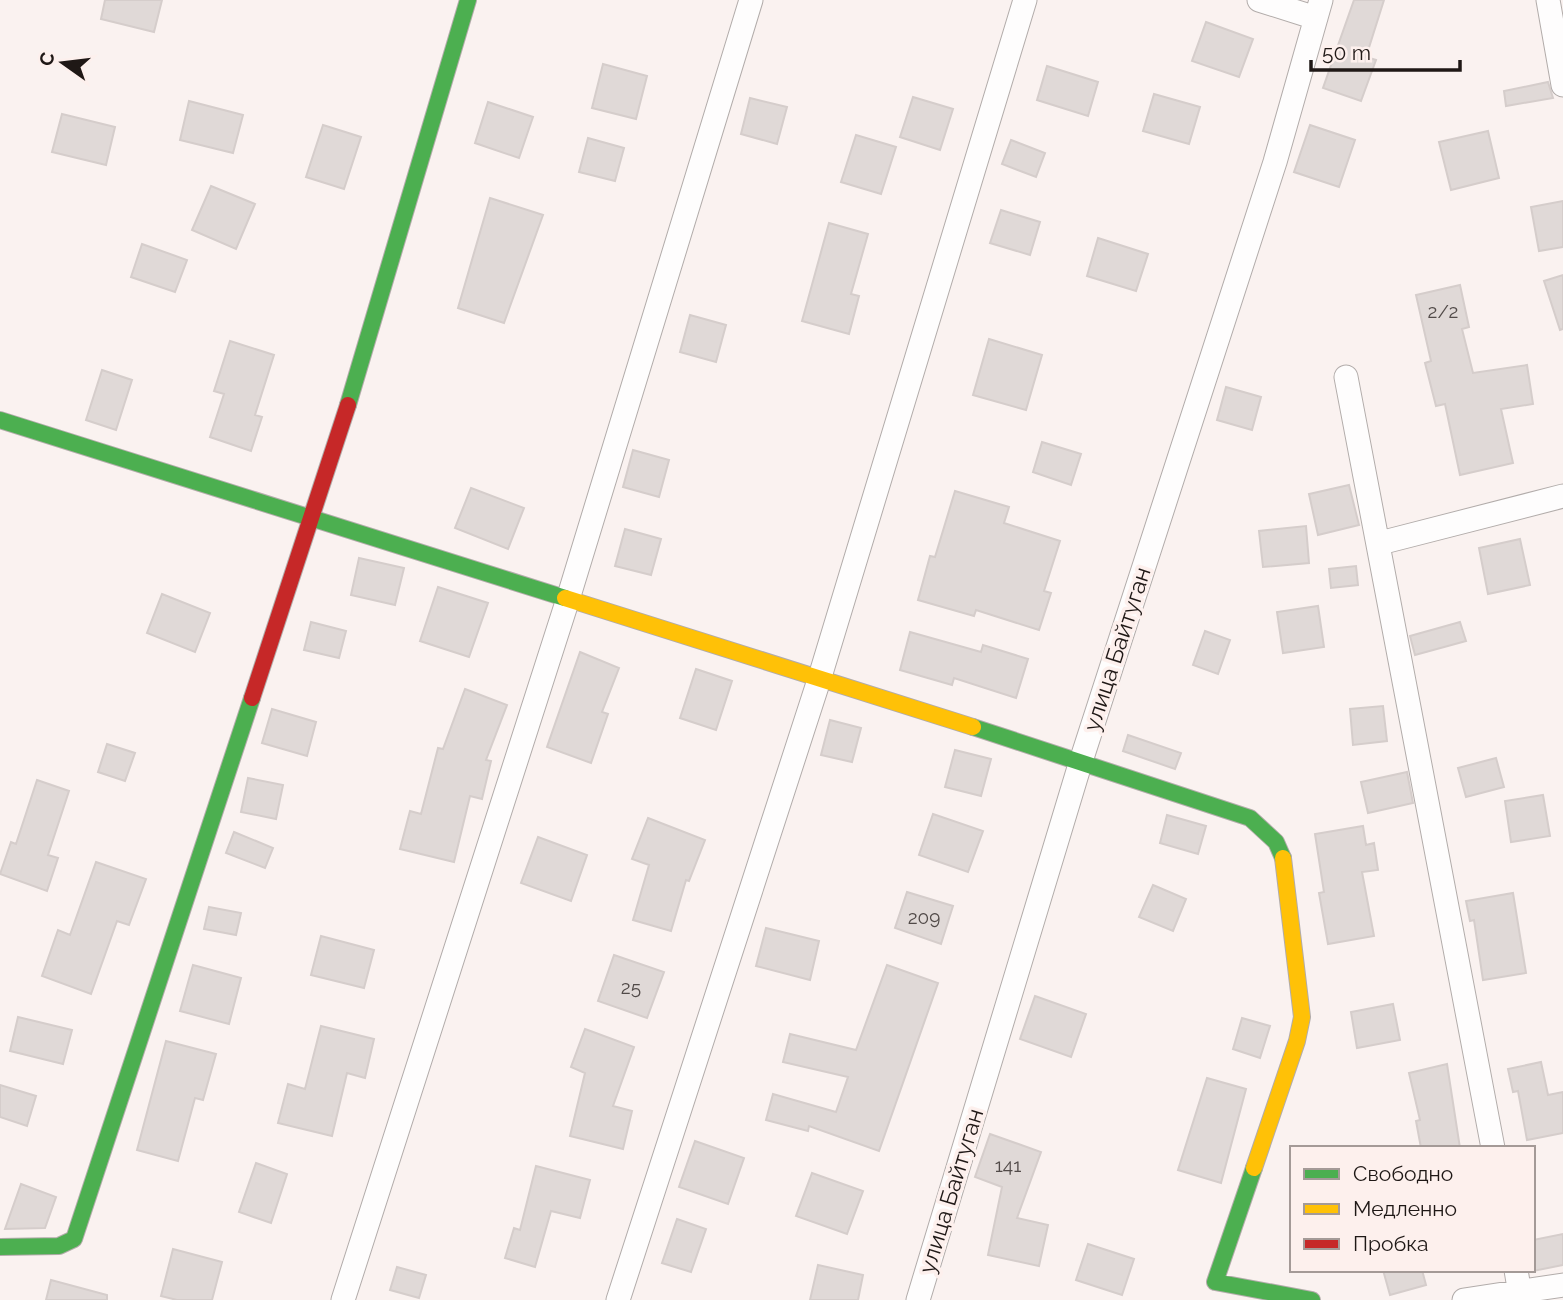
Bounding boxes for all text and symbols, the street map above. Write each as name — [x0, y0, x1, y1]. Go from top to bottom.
north arrow — [28, 28, 98, 98]
scale bar — [1311, 28, 1460, 72]
text: 50 m — [1322, 40, 1371, 65]
text: С — [34, 50, 59, 68]
house number: 2/2 — [1428, 300, 1458, 322]
street label: улица Байтуган — [1077, 563, 1156, 734]
house number: 209 — [908, 906, 940, 928]
house number: 25 — [621, 976, 641, 998]
street label: улица Байтуган — [913, 1105, 988, 1276]
legend — [1290, 1146, 1535, 1272]
house number: 141 — [995, 1154, 1021, 1176]
text: Свободно — [1353, 1161, 1453, 1186]
text: Медленно — [1353, 1196, 1457, 1221]
text: Пробка — [1353, 1231, 1429, 1256]

